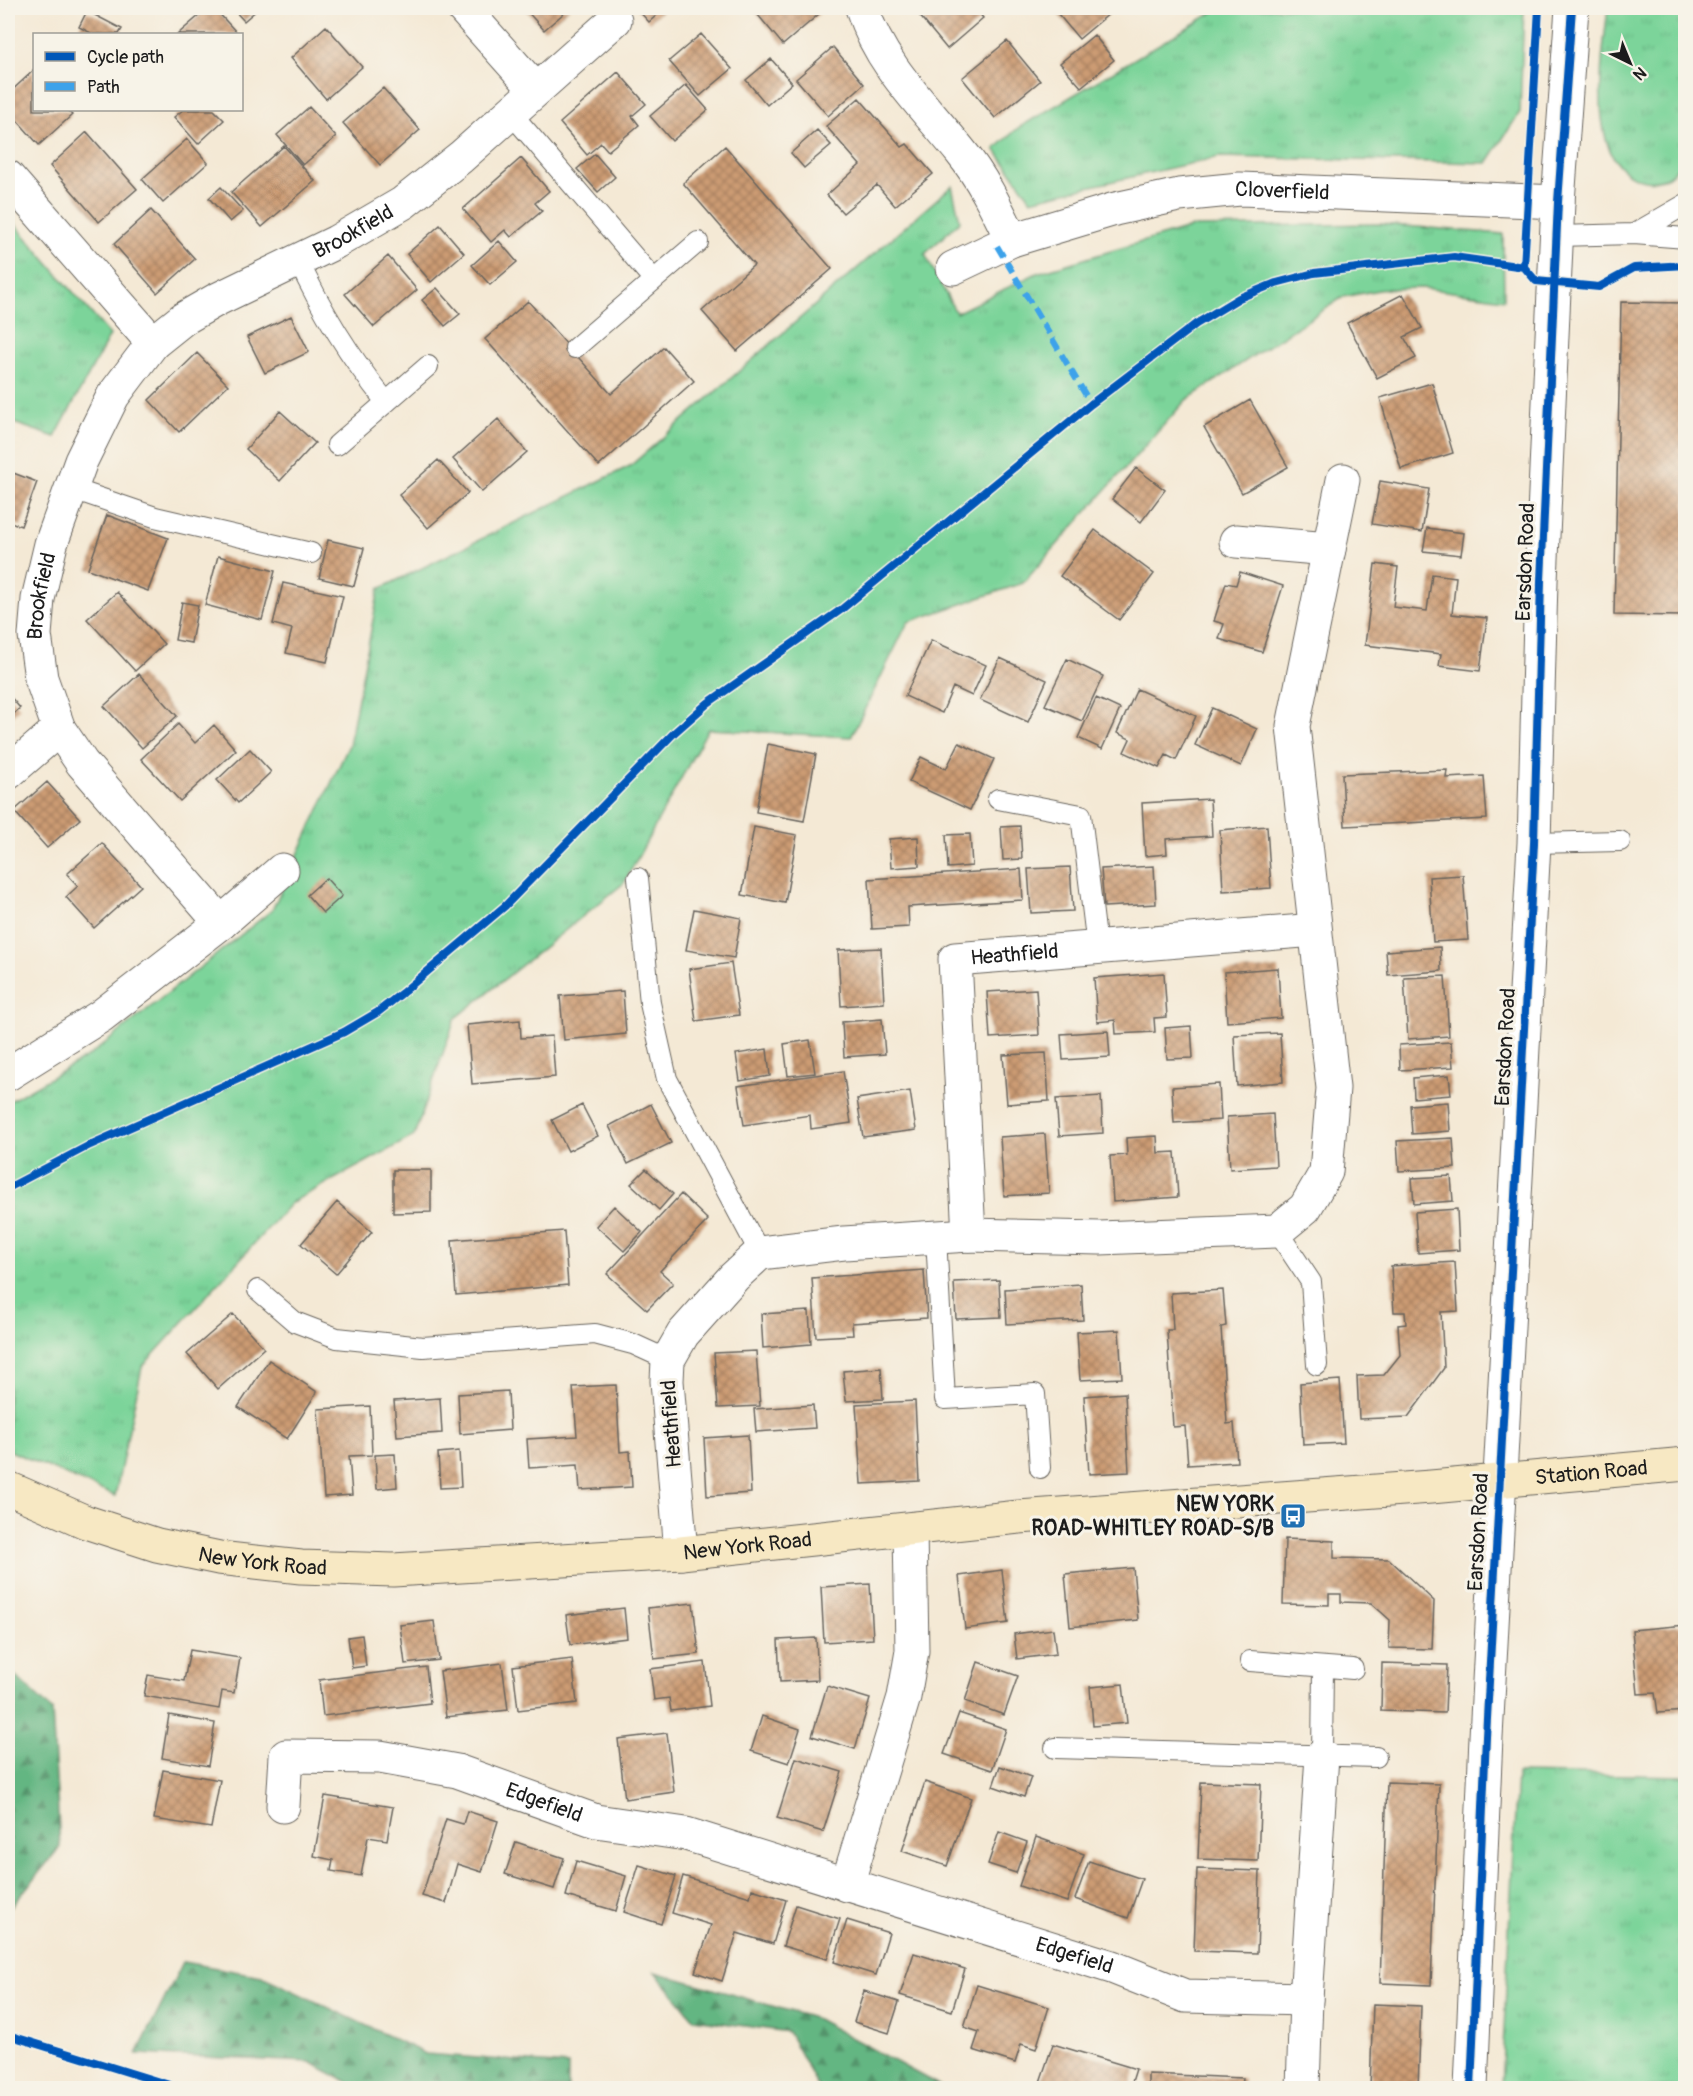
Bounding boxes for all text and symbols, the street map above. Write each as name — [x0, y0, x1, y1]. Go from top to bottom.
legend — [33, 33, 243, 111]
north arrow — [1600, 33, 1660, 93]
text: Cycle path — [87, 46, 164, 69]
text: N — [1629, 62, 1650, 84]
text: Path — [87, 76, 120, 99]
street label: Cloverfield — [1235, 176, 1330, 207]
street label: Brookfield — [309, 199, 398, 265]
street label: Earsdon Road — [1510, 502, 1541, 622]
street label: Brookfield — [22, 550, 63, 641]
street label: Heathfield — [969, 938, 1060, 972]
street label: Earsdon Road — [1489, 987, 1522, 1107]
street label: Heathfield — [655, 1379, 688, 1469]
street label: Station Road — [1534, 1455, 1649, 1492]
street label: Earsdon Road — [1462, 1472, 1495, 1592]
place label: NEW YORK ROAD-WHITLEY ROAD-S/B — [1032, 1491, 1274, 1542]
bus stop icon: NEW YORK ROAD-WHITLEY ROAD-S/B — [1278, 1501, 1308, 1531]
street label: New York Road — [682, 1526, 813, 1567]
street label: New York Road — [196, 1541, 327, 1582]
street label: Edgefield — [502, 1777, 586, 1829]
street label: Edgefield — [1032, 1931, 1117, 1981]

